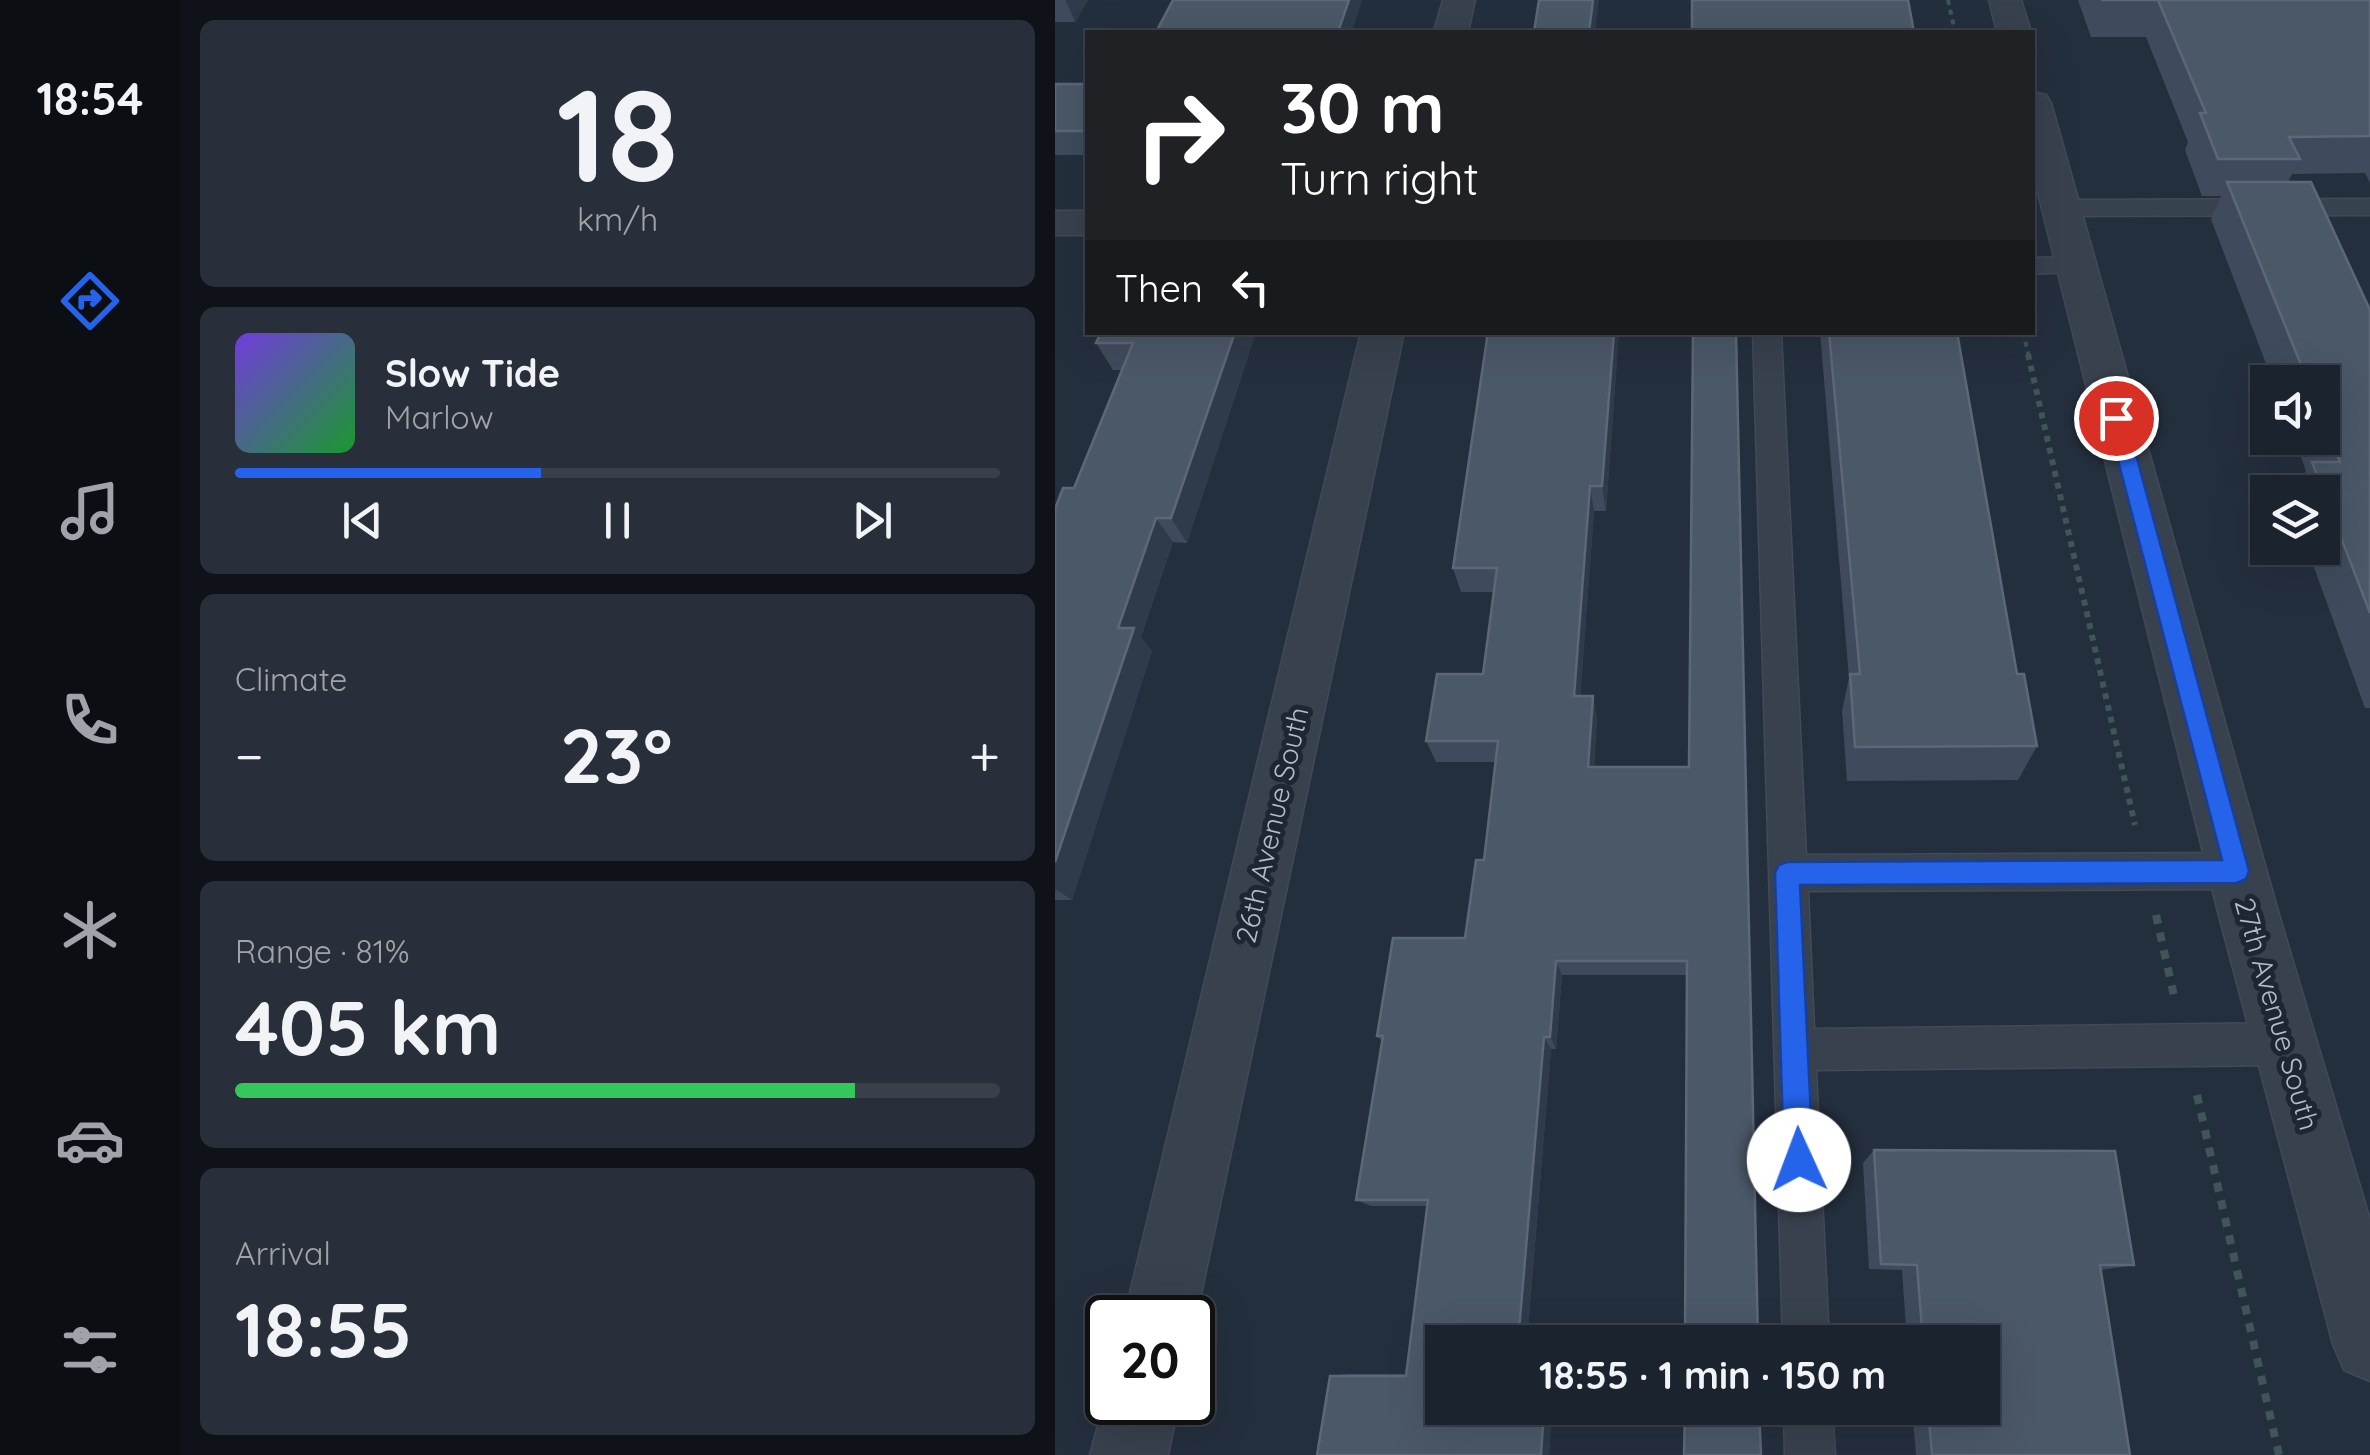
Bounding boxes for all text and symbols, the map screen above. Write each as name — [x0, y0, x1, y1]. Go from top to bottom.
text: 18 — [557, 52, 678, 215]
text: 30 m — [1280, 63, 1445, 151]
text: 18:54 — [37, 70, 143, 126]
icon: right — [1115, 70, 1245, 200]
text: Turn right — [1280, 150, 1479, 206]
text: km/h — [577, 199, 658, 239]
icon: left — [1223, 260, 1278, 315]
text: Then — [1115, 264, 1203, 312]
icon: directions — [55, 266, 125, 336]
text: Slow Tide — [385, 349, 560, 397]
map controls — [2250, 365, 2340, 565]
button: sound — [2250, 365, 2340, 455]
pin — [2074, 376, 2159, 461]
icon: arrive — [2089, 391, 2144, 446]
text: Marlow — [385, 397, 494, 437]
button: layers — [2250, 475, 2340, 565]
icon: music — [55, 476, 125, 546]
icon: previous — [335, 493, 390, 548]
icon: pause — [590, 493, 645, 548]
icon: next — [845, 493, 900, 548]
text: Climate — [235, 659, 347, 699]
icon: phone — [55, 685, 125, 755]
street label: 26th Avenue South — [1227, 704, 1316, 946]
text: 23° — [560, 708, 673, 802]
text: − — [235, 721, 264, 790]
text: + — [969, 721, 1000, 790]
street label: 27th Avenue South — [2228, 894, 2327, 1134]
icon: climate — [55, 895, 125, 965]
text: Range · 81% — [235, 931, 410, 971]
text: 405 km — [235, 980, 501, 1074]
icon: car — [55, 1105, 125, 1175]
position arrow — [1747, 1108, 1851, 1212]
text: Arrival — [235, 1233, 331, 1273]
text: 18:55 — [235, 1282, 412, 1376]
speed limit sign: 20 — [1085, 1295, 1215, 1425]
icon: filters — [55, 1315, 125, 1385]
text: 18:55 · 1 min · 150 m — [1539, 1351, 1886, 1399]

